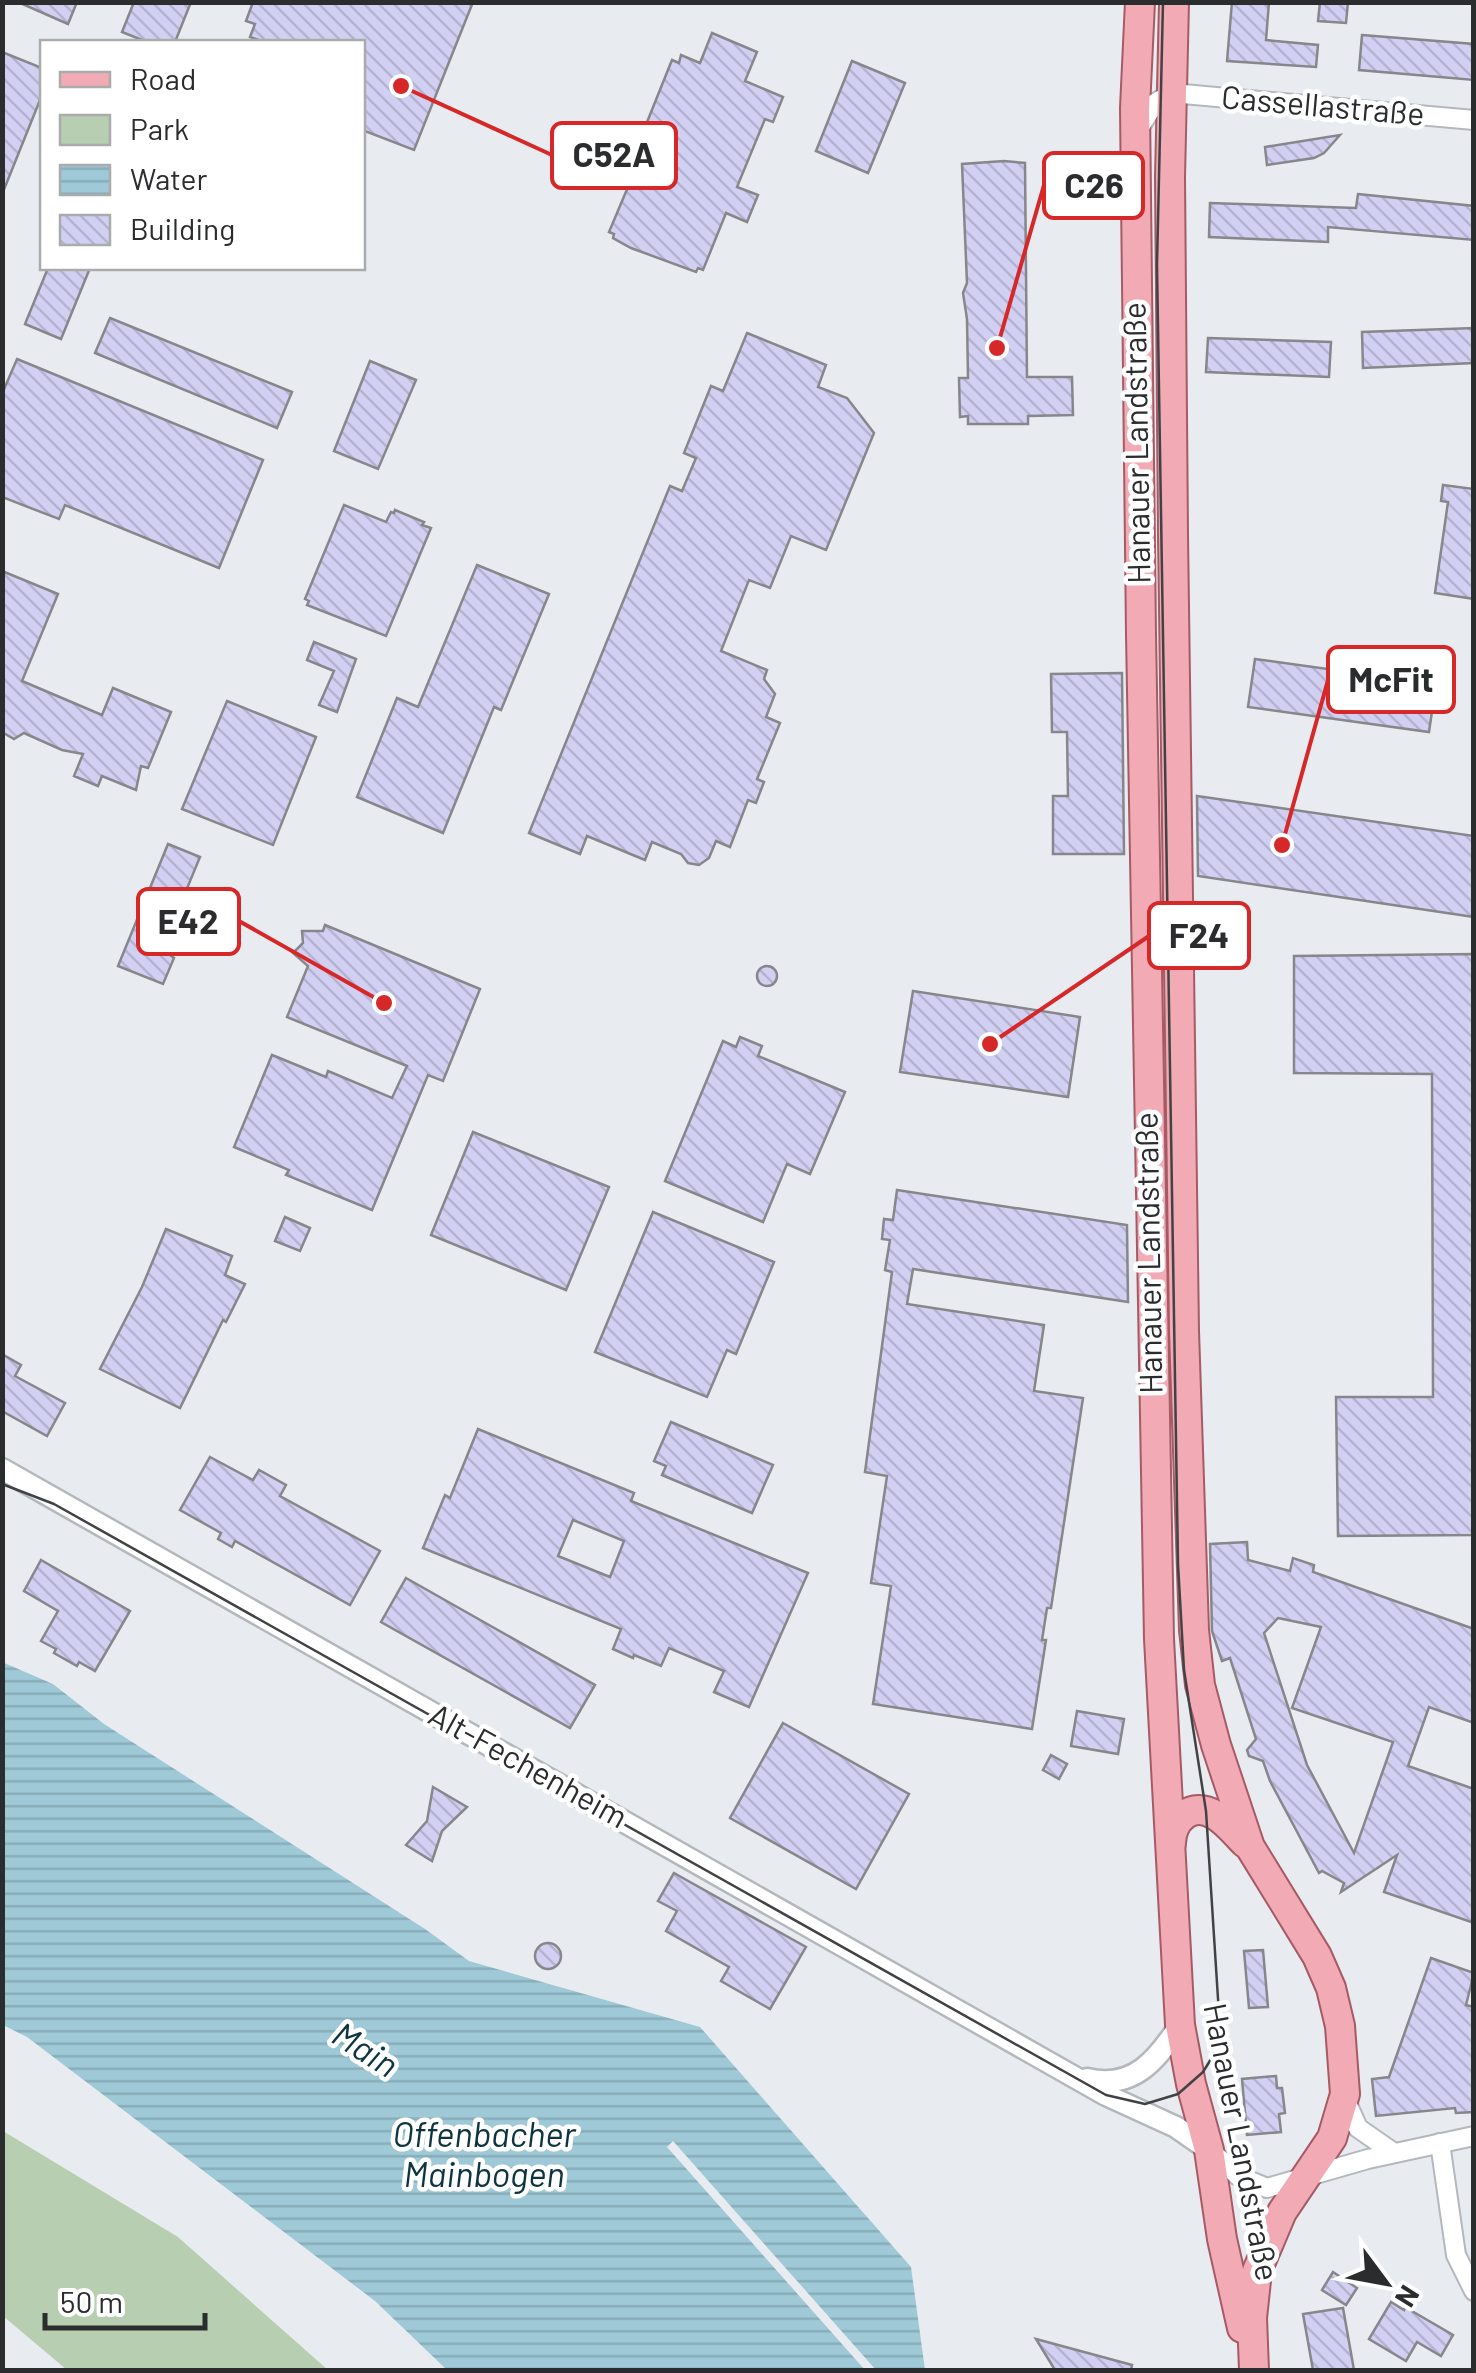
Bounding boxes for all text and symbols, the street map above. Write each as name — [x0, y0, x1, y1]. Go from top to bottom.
legend — [40, 40, 365, 270]
text: Road — [130, 60, 196, 96]
street label: Cassellastraße — [1220, 76, 1426, 132]
text: Park — [130, 110, 189, 146]
callout: C52A — [552, 123, 676, 188]
text: C52A — [572, 132, 656, 174]
callout: C26 — [1044, 153, 1143, 218]
text: Water — [130, 160, 208, 196]
text: C26 — [1064, 163, 1124, 205]
text: Building — [130, 210, 235, 246]
street label: Hanauer Landstraße — [1114, 302, 1156, 584]
callout: McFit — [1328, 647, 1454, 712]
text: McFit — [1348, 657, 1434, 699]
callout: E42 — [138, 889, 239, 954]
text: E42 — [157, 899, 219, 941]
callout: F24 — [1149, 903, 1249, 968]
text: F24 — [1169, 913, 1229, 955]
street label: Hanauer Landstraße — [1126, 1112, 1168, 1394]
street label: Alt-Fechenheim — [423, 1694, 635, 1834]
street label: Hanauer Landstraße — [1197, 2000, 1289, 2284]
water label: Main — [325, 2012, 407, 2085]
water label: Offenbacher Mainbogen — [392, 2112, 577, 2194]
north arrow — [1336, 2233, 1436, 2333]
scale bar — [45, 2268, 205, 2330]
text: N — [1389, 2280, 1427, 2314]
text: 50 m — [60, 2283, 123, 2319]

